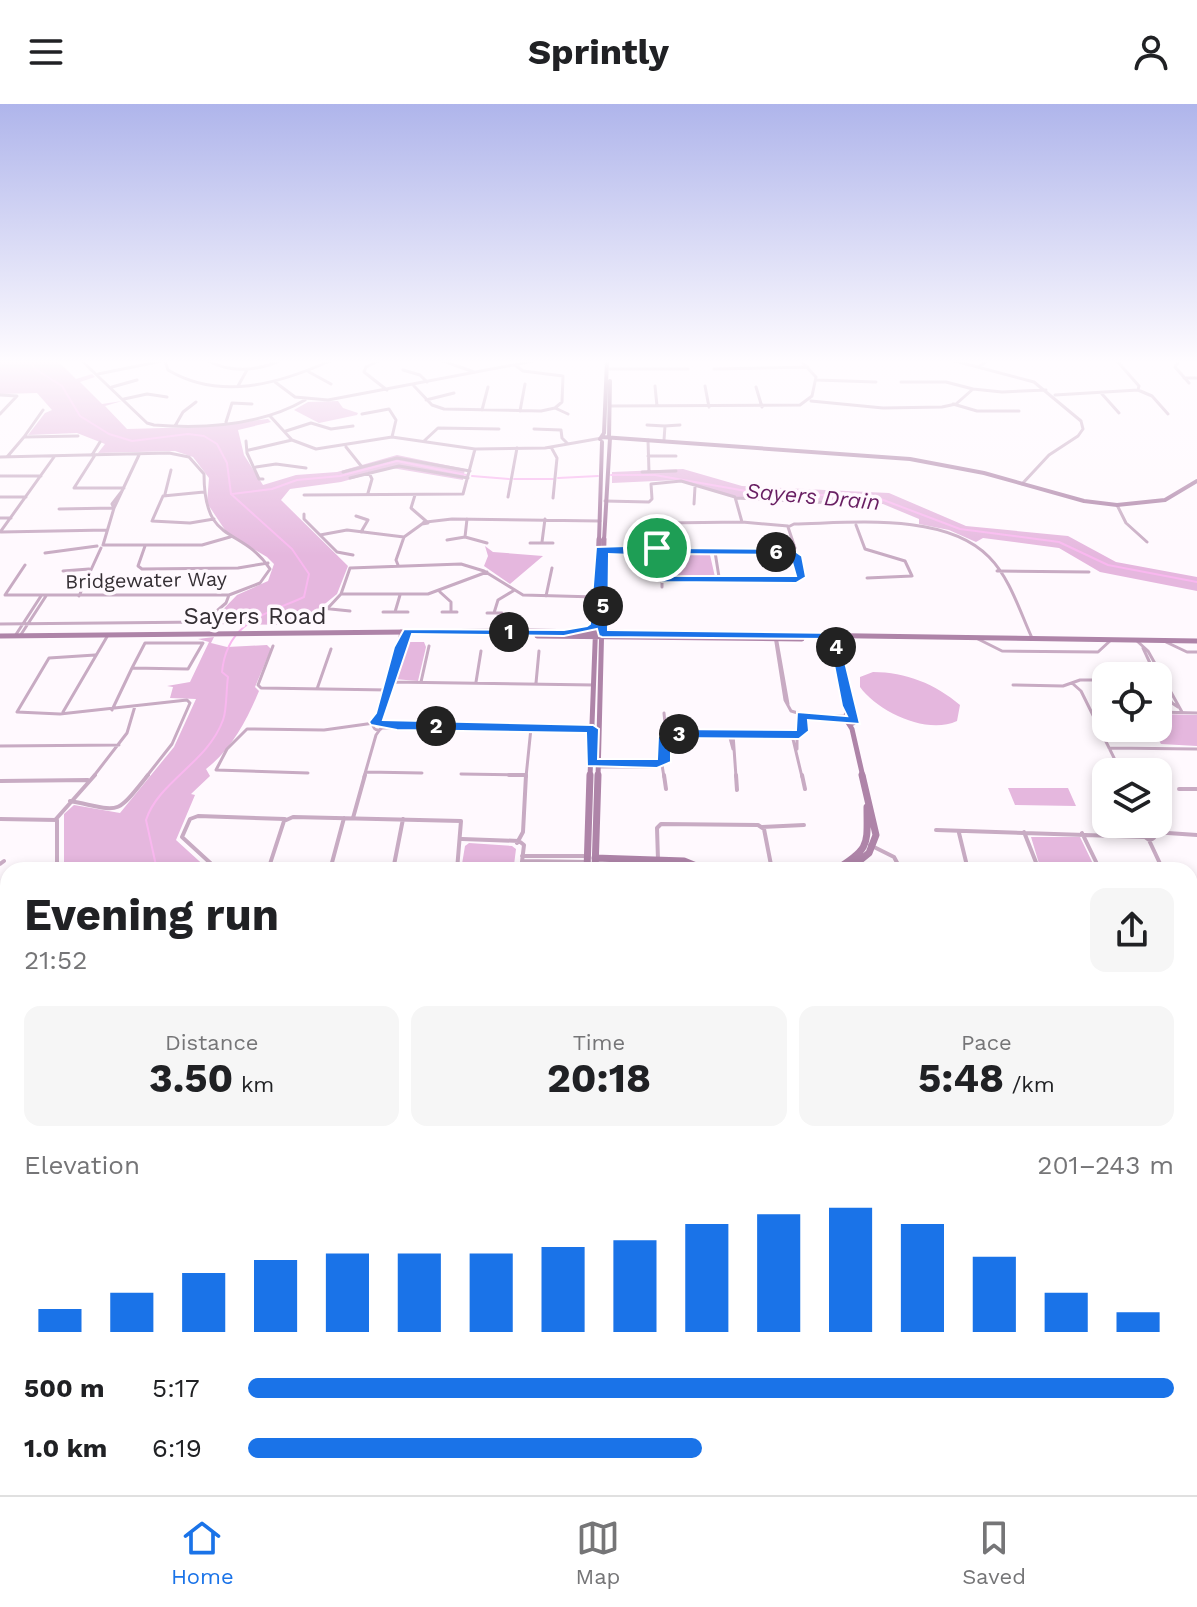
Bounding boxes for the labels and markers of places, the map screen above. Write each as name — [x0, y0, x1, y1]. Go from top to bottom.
pin — [623, 514, 691, 582]
pin: 6 — [756, 532, 796, 572]
pin: 5 — [583, 586, 623, 626]
pin: 1 — [489, 612, 529, 652]
pin: 4 — [816, 627, 856, 667]
pin: 2 — [416, 706, 456, 746]
pin: 3 — [659, 714, 699, 754]

